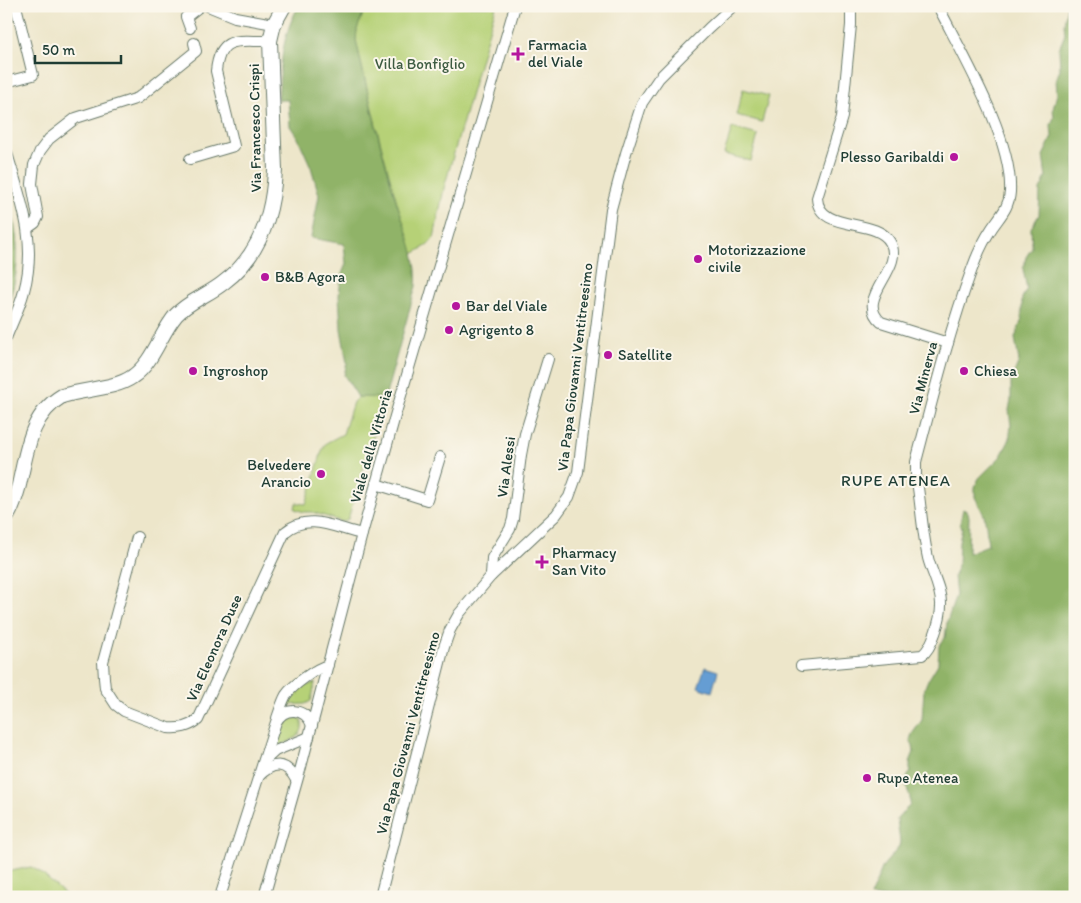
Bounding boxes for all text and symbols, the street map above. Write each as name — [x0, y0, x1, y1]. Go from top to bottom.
scale bar — [35, 32, 121, 64]
place label: Farmacia del Viale — [528, 36, 587, 71]
text: 50 m — [42, 41, 75, 59]
marker: Farmacia del Viale — [512, 48, 524, 60]
park label: Villa Bonfiglio — [375, 55, 465, 73]
street label: Via Francesco Crispi — [245, 63, 265, 193]
place label: Plesso Garibaldi — [840, 148, 944, 166]
marker: Plesso Garibaldi — [948, 151, 960, 163]
place label: Motorizzazione civile — [708, 241, 806, 276]
marker: Motorizzazione civile — [692, 253, 704, 265]
street label: Via Papa Giovanni Ventitreesimo — [553, 262, 597, 472]
place label: B&B Agora — [275, 268, 346, 286]
marker: B&B Agora — [259, 271, 271, 283]
place label: Bar del Viale — [466, 297, 547, 315]
marker: Bar del Viale — [450, 300, 462, 312]
place label: Agrigento 8 — [459, 321, 534, 339]
marker: Agrigento 8 — [443, 324, 455, 336]
street label: Via Minerva — [905, 339, 942, 417]
place label: Satellite — [618, 346, 672, 364]
marker: Satellite — [602, 349, 614, 361]
place label: Ingroshop — [203, 362, 268, 380]
place label: Chiesa — [974, 362, 1017, 380]
marker: Ingroshop — [187, 365, 199, 377]
marker: Chiesa — [958, 365, 970, 377]
street label: Viale della Vittoria — [346, 387, 396, 505]
street label: Via Alessi — [493, 435, 519, 499]
place label: Belvedere Arancio — [247, 456, 311, 491]
marker: Belvedere Arancio — [315, 468, 327, 480]
district label: RUPE ATENEA — [841, 471, 951, 490]
place label: Pharmacy San Vito — [552, 544, 616, 579]
marker: Pharmacy San Vito — [536, 556, 548, 568]
street label: Via Eleonora Duse — [182, 592, 246, 704]
street label: Via Papa Giovanni Ventitreesimo — [372, 629, 444, 837]
place label: Rupe Atenea — [877, 769, 959, 787]
marker: Rupe Atenea — [861, 772, 873, 784]

